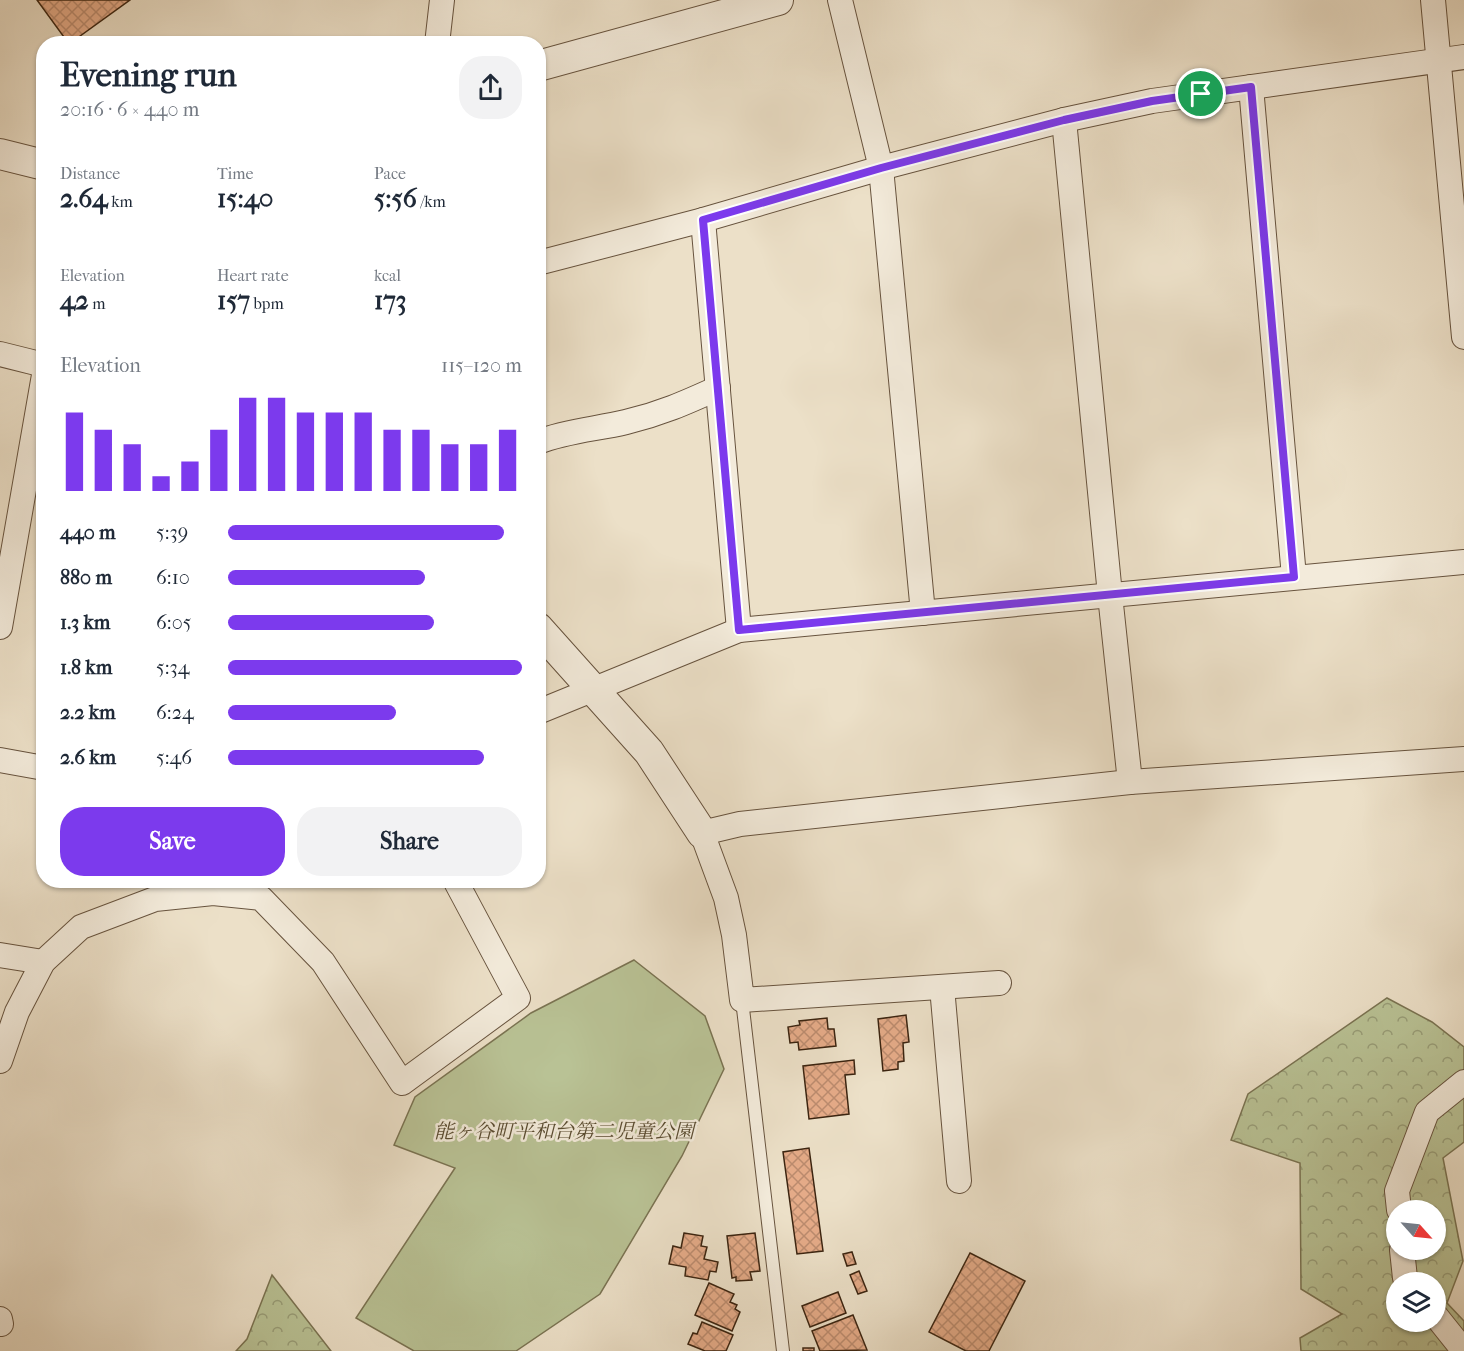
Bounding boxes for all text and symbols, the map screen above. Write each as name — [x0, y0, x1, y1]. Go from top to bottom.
text: Evening run — [60, 56, 237, 95]
button: share — [459, 56, 522, 119]
pin — [1175, 68, 1226, 119]
icon: arrive — [1184, 77, 1217, 110]
text: 20:16 · 6 × 440 m — [60, 98, 199, 121]
text: Distance — [60, 164, 120, 183]
text: Time — [217, 164, 253, 183]
text: Pace — [374, 164, 406, 183]
text: 2.64 — [60, 183, 108, 214]
text: 15:40 — [217, 183, 273, 214]
text: 5:56 — [374, 183, 417, 214]
text: km — [108, 192, 133, 211]
text: /km — [417, 192, 446, 211]
text: Elevation — [60, 266, 125, 285]
text: Heart rate — [217, 266, 289, 285]
text: kcal — [374, 266, 401, 285]
text: 42 — [60, 285, 89, 316]
text: 157 — [217, 285, 250, 316]
text: 173 — [374, 285, 407, 316]
text: m — [89, 294, 105, 313]
text: bpm — [250, 294, 284, 313]
text: Elevation — [60, 354, 141, 377]
text: 115–120 m — [441, 354, 522, 377]
text: 440 m — [60, 521, 116, 544]
text: 5:39 — [156, 521, 188, 544]
text: 880 m — [60, 566, 112, 589]
text: 6:10 — [156, 566, 190, 589]
text: 1.3 km — [60, 611, 110, 634]
text: 6:05 — [156, 611, 191, 634]
text: 1.8 km — [60, 656, 112, 679]
text: 5:34 — [156, 656, 190, 679]
text: 2.2 km — [60, 701, 116, 724]
text: 6:24 — [156, 701, 194, 724]
text: 2.6 km — [60, 746, 116, 769]
text: 5:46 — [156, 746, 192, 769]
button: Save — [60, 807, 285, 876]
button: Share — [297, 807, 522, 876]
park label: 能ヶ谷町平和台第二児童公園 — [434, 1120, 697, 1143]
north arrow — [1386, 1200, 1446, 1260]
map controls — [1386, 1200, 1446, 1332]
button: layers — [1386, 1272, 1446, 1332]

